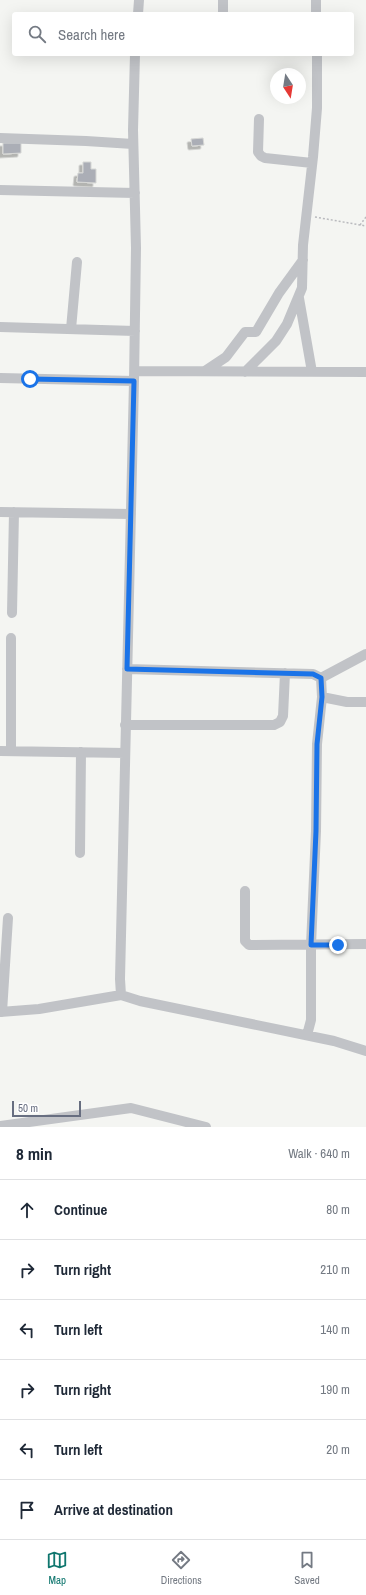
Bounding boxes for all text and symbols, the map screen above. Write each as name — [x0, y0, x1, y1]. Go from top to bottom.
search box — [12, 12, 354, 56]
icon: search — [26, 23, 48, 45]
text: Search here — [58, 24, 125, 45]
north arrow — [270, 68, 306, 104]
route start — [21, 370, 39, 388]
route end — [329, 936, 347, 954]
scale bar — [12, 1099, 81, 1118]
text: 50 m — [18, 1101, 38, 1115]
text: 8 min — [16, 1142, 52, 1165]
text: Walk · 640 m — [288, 1145, 350, 1162]
icon: ahead — [16, 1199, 38, 1221]
text: Continue — [54, 1199, 107, 1220]
text: 80 m — [326, 1201, 350, 1218]
icon: right — [16, 1259, 38, 1281]
text: Turn right — [54, 1259, 111, 1280]
text: 210 m — [320, 1261, 350, 1278]
icon: left — [16, 1319, 38, 1341]
text: Turn left — [54, 1319, 102, 1340]
text: 140 m — [320, 1321, 350, 1338]
icon: right — [16, 1379, 38, 1401]
text: Turn right — [54, 1379, 111, 1400]
text: 190 m — [320, 1381, 350, 1398]
icon: left — [16, 1439, 38, 1461]
text: Turn left — [54, 1439, 102, 1460]
text: 20 m — [326, 1441, 350, 1458]
icon: arrive — [16, 1499, 38, 1521]
text: Arrive at destination — [54, 1499, 173, 1520]
tab: Map — [46, 1549, 68, 1587]
tab: Directions — [161, 1549, 202, 1587]
tab: Saved — [294, 1549, 320, 1587]

